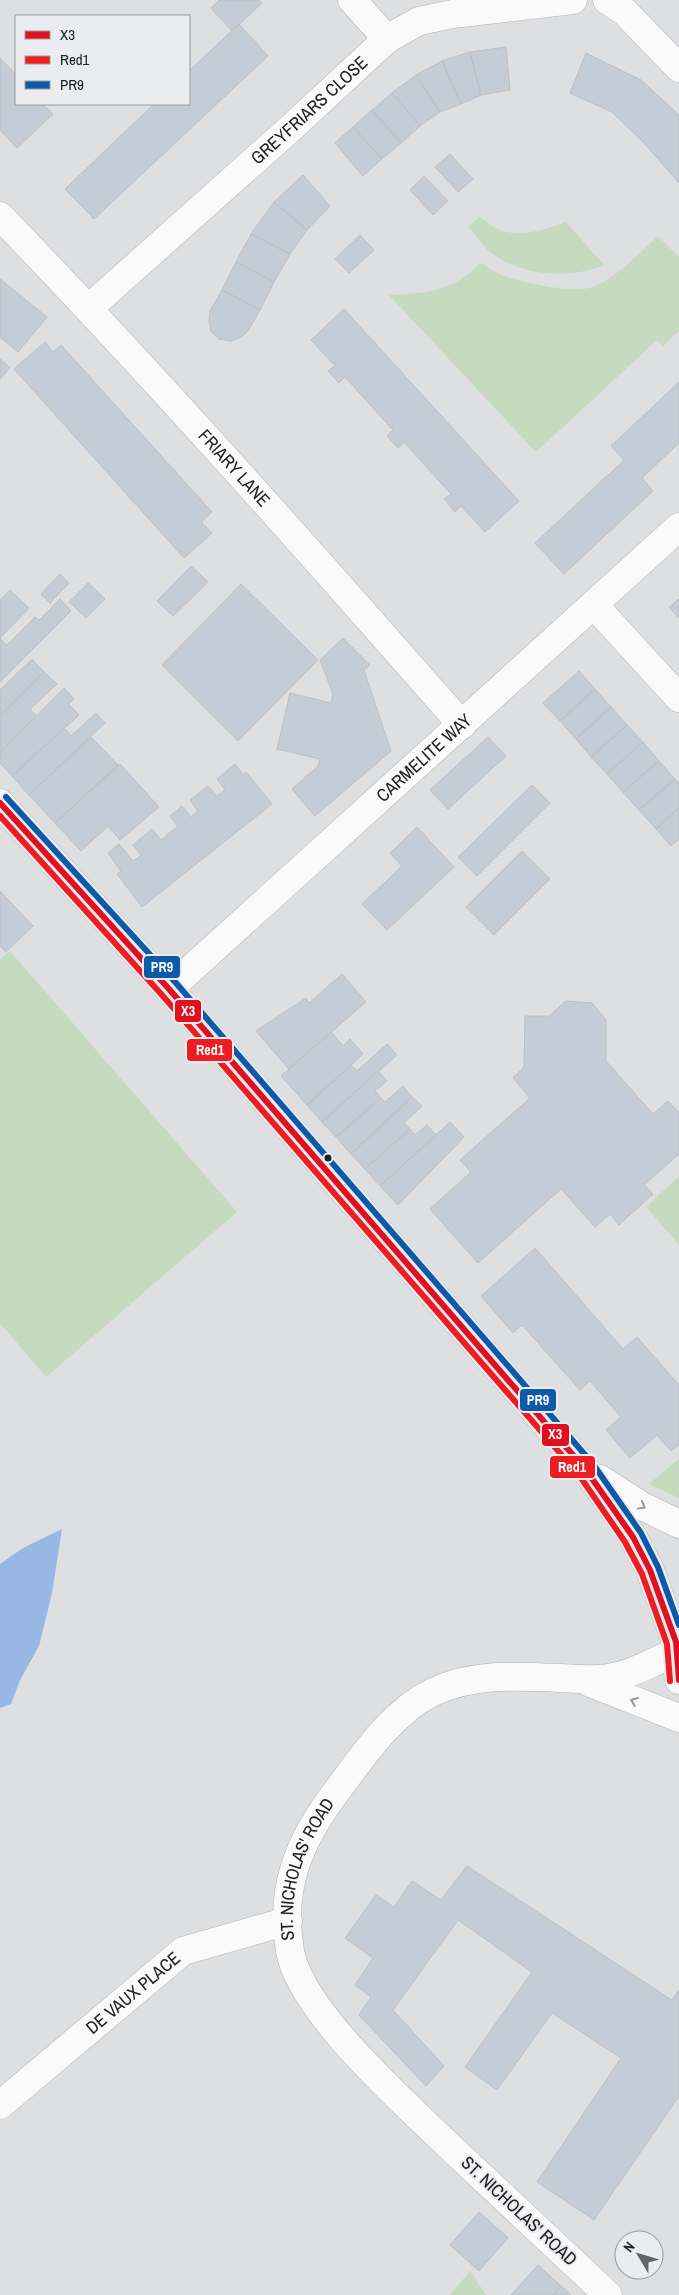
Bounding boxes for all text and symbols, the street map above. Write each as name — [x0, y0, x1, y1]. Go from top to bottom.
legend — [15, 15, 190, 105]
text: X3 — [60, 24, 75, 45]
text: Red1 — [60, 49, 90, 70]
street label: GREYFRIARS CLOSE — [245, 50, 373, 170]
text: PR9 — [60, 74, 84, 95]
street label: FRIARY LANE — [193, 424, 276, 512]
street label: CARMELITE WAY — [370, 708, 477, 807]
line badge: PR9 — [143, 955, 181, 979]
text: PR9 — [151, 958, 173, 976]
line badge: X3 — [174, 999, 202, 1023]
text: X3 — [181, 1002, 195, 1020]
line badge: Red1 — [186, 1038, 233, 1062]
text: Red1 — [196, 1041, 225, 1059]
unlabelled marker — [323, 1153, 333, 1163]
line badge: PR9 — [519, 1388, 557, 1412]
text: PR9 — [527, 1391, 549, 1409]
line badge: X3 — [541, 1423, 570, 1447]
text: X3 — [548, 1425, 562, 1443]
line badge: Red1 — [549, 1455, 596, 1479]
text: Red1 — [558, 1458, 587, 1476]
one-way arrow — [636, 1500, 645, 1510]
one-way arrow — [630, 1696, 639, 1707]
street label: ST. NICHOLAS' ROAD — [274, 1793, 340, 1942]
street label: DE VAUX PLACE — [80, 1946, 185, 2040]
street label: ST. NICHOLAS' ROAD — [456, 2150, 583, 2271]
north arrow — [614, 2230, 664, 2280]
text: N — [619, 2238, 638, 2256]

